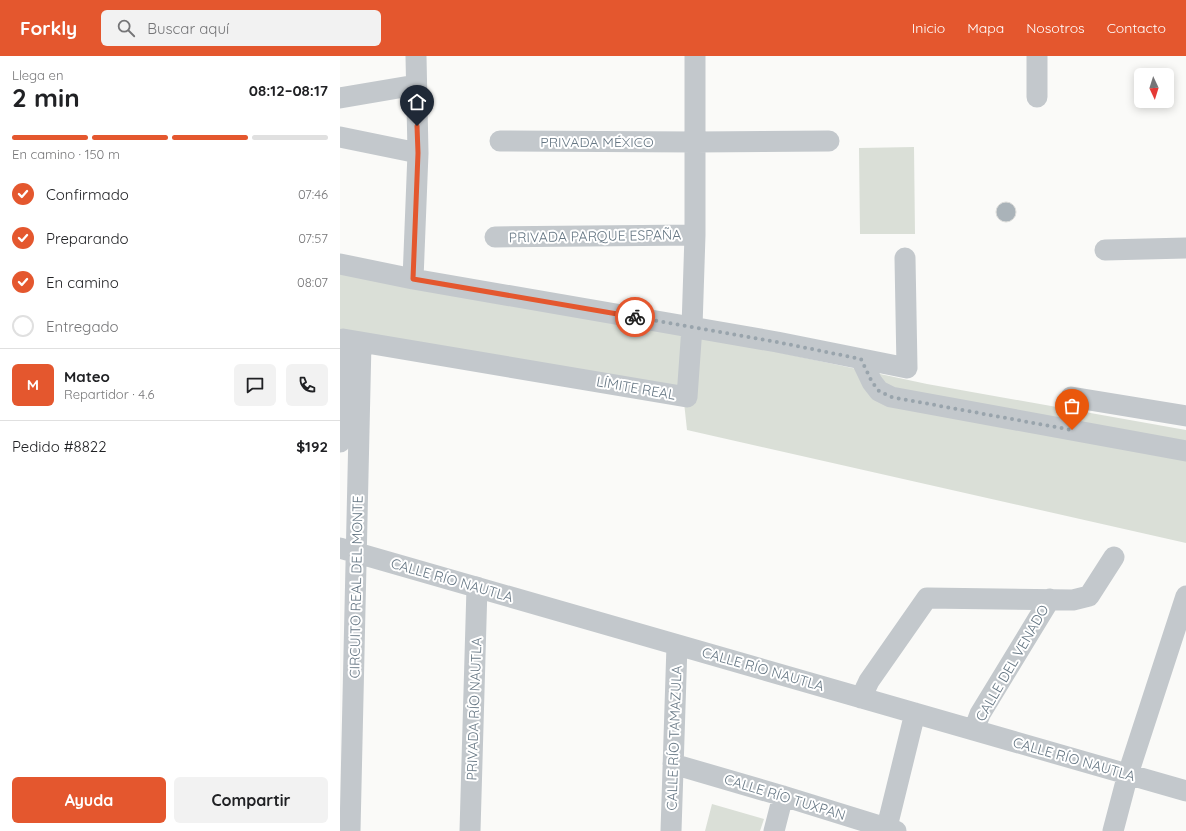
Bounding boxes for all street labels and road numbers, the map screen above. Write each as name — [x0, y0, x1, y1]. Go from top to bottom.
street label: PRIVADA MÉXICO — [540, 133, 654, 151]
street label: PRIVADA PARQUE ESPAÑA — [509, 225, 681, 247]
street label: LÍMITE REAL — [595, 372, 678, 404]
street label: CIRCUITO REAL DEL MONTE — [345, 495, 367, 679]
street label: CALLE RÍO NAUTLA — [389, 554, 515, 606]
street label: CALLE DEL VENADO — [971, 601, 1053, 724]
street label: PRIVADA RÍO NAUTLA — [463, 637, 485, 781]
street label: CALLE RÍO NAUTLA — [700, 643, 826, 695]
street label: CALLE RÍO TAMAZULA — [662, 665, 686, 811]
street label: CALLE RÍO NAUTLA — [1011, 733, 1137, 785]
street label: CALLE RÍO TUXPAN — [722, 770, 848, 824]

